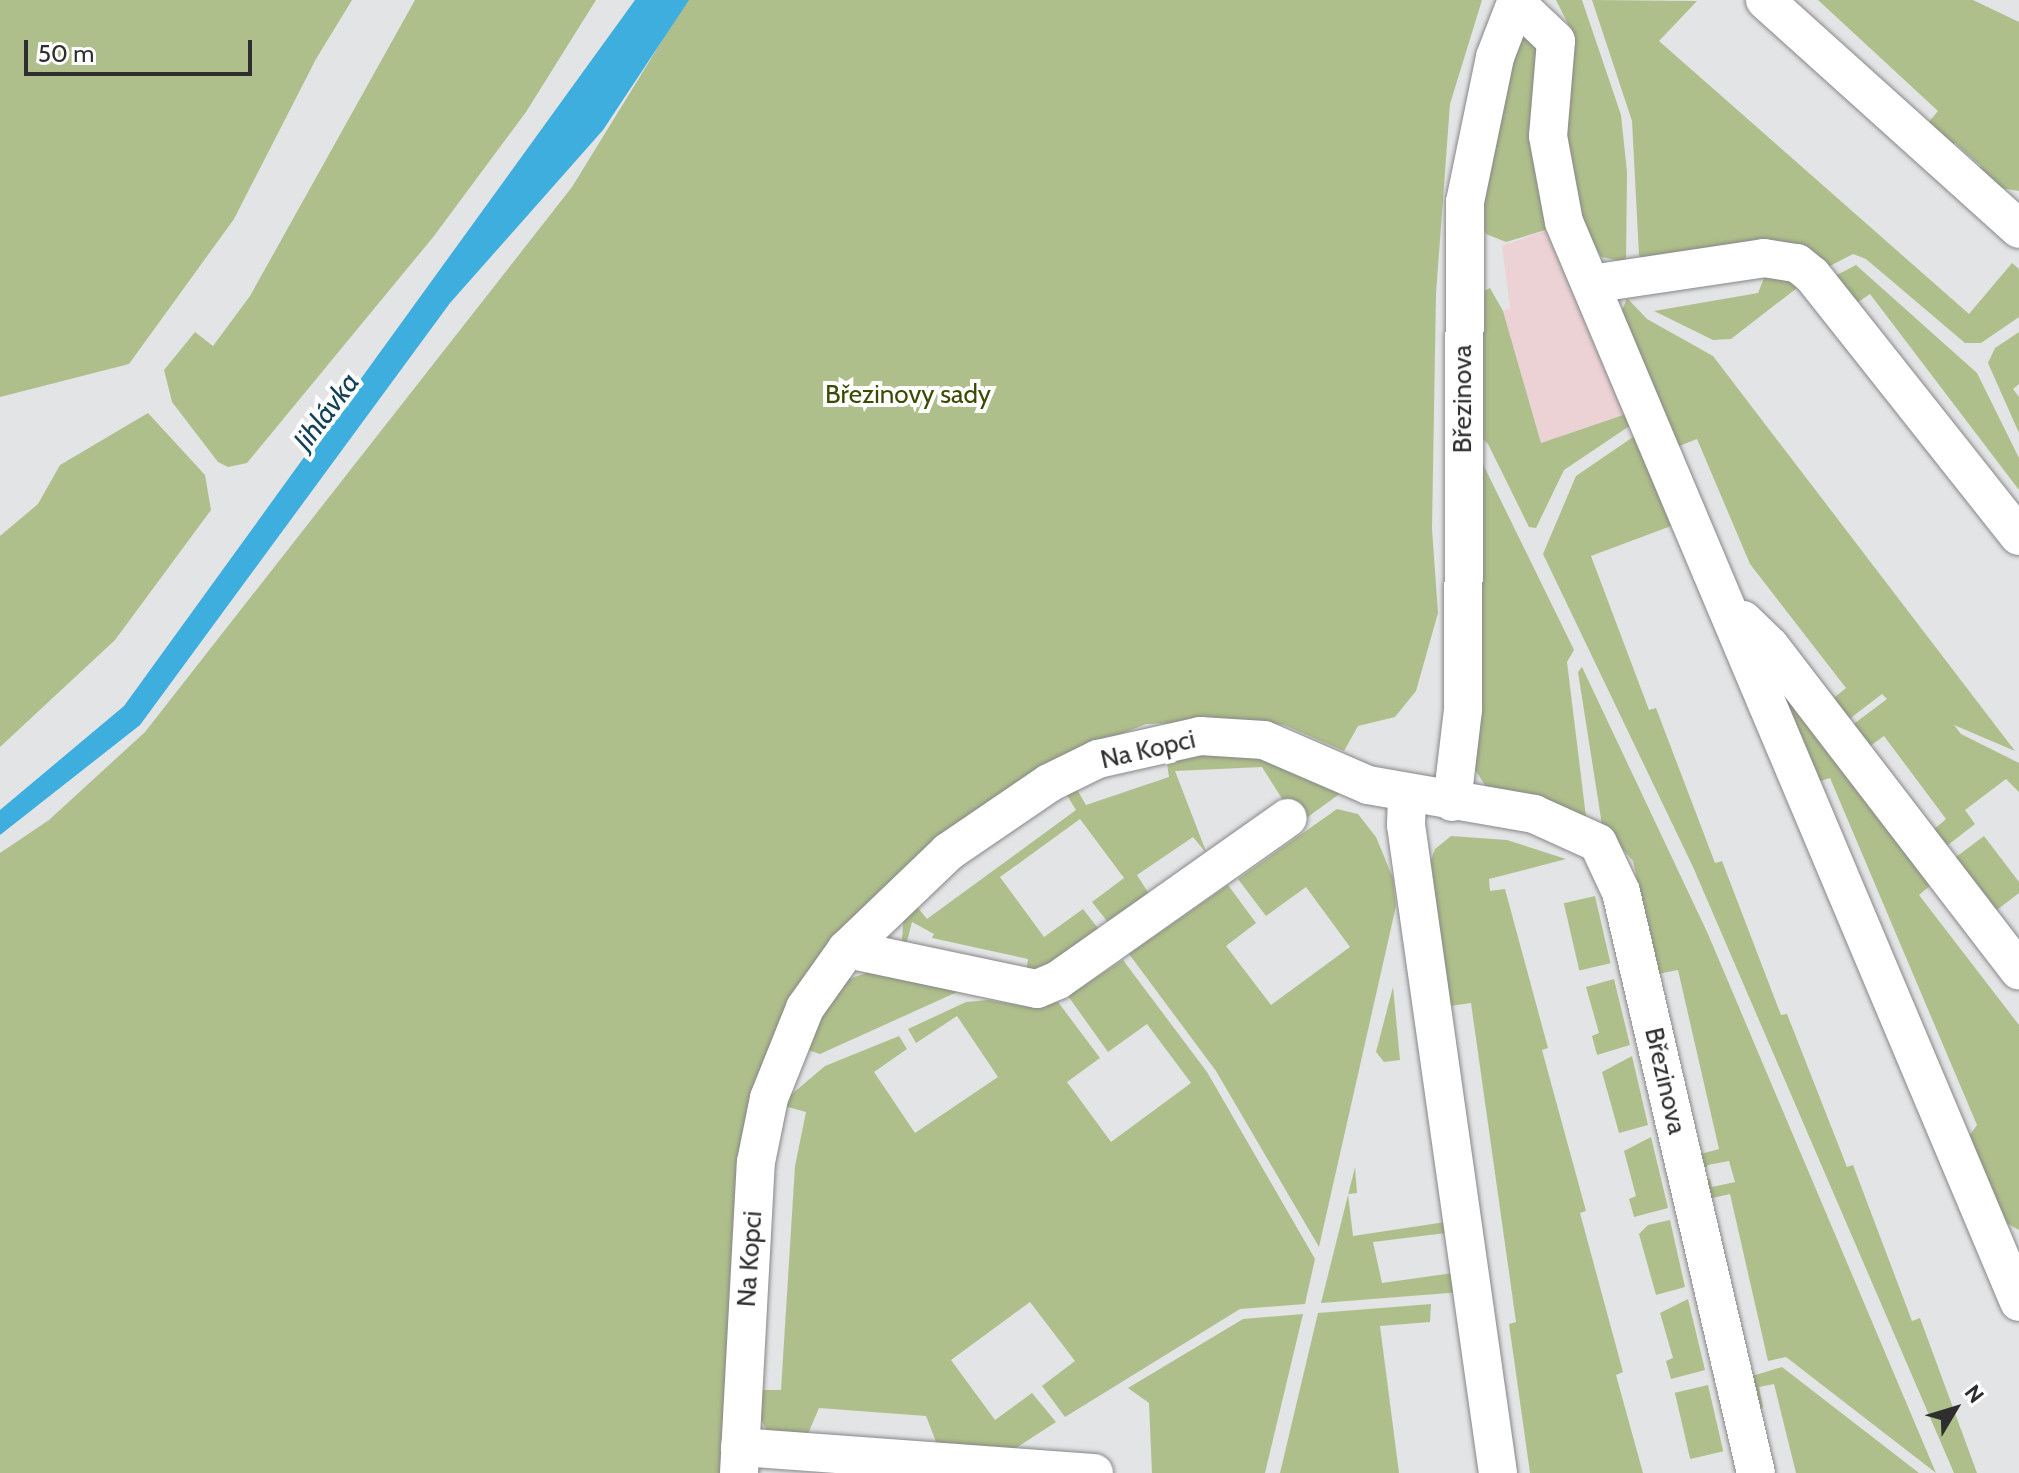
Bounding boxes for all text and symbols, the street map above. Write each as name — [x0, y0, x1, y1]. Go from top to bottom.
scale bar — [28, 24, 256, 74]
text: 50 m — [38, 39, 94, 68]
street label: Březinova — [1447, 345, 1479, 453]
water label: Jihlávka — [286, 366, 366, 456]
park label: Březinovy sady — [825, 379, 991, 411]
street label: Na Kopci — [1098, 724, 1198, 776]
street label: Březinova — [1638, 1025, 1692, 1137]
street label: Na Kopci — [731, 1210, 769, 1308]
north arrow — [1915, 1369, 1995, 1449]
text: N — [1959, 1379, 1990, 1408]

